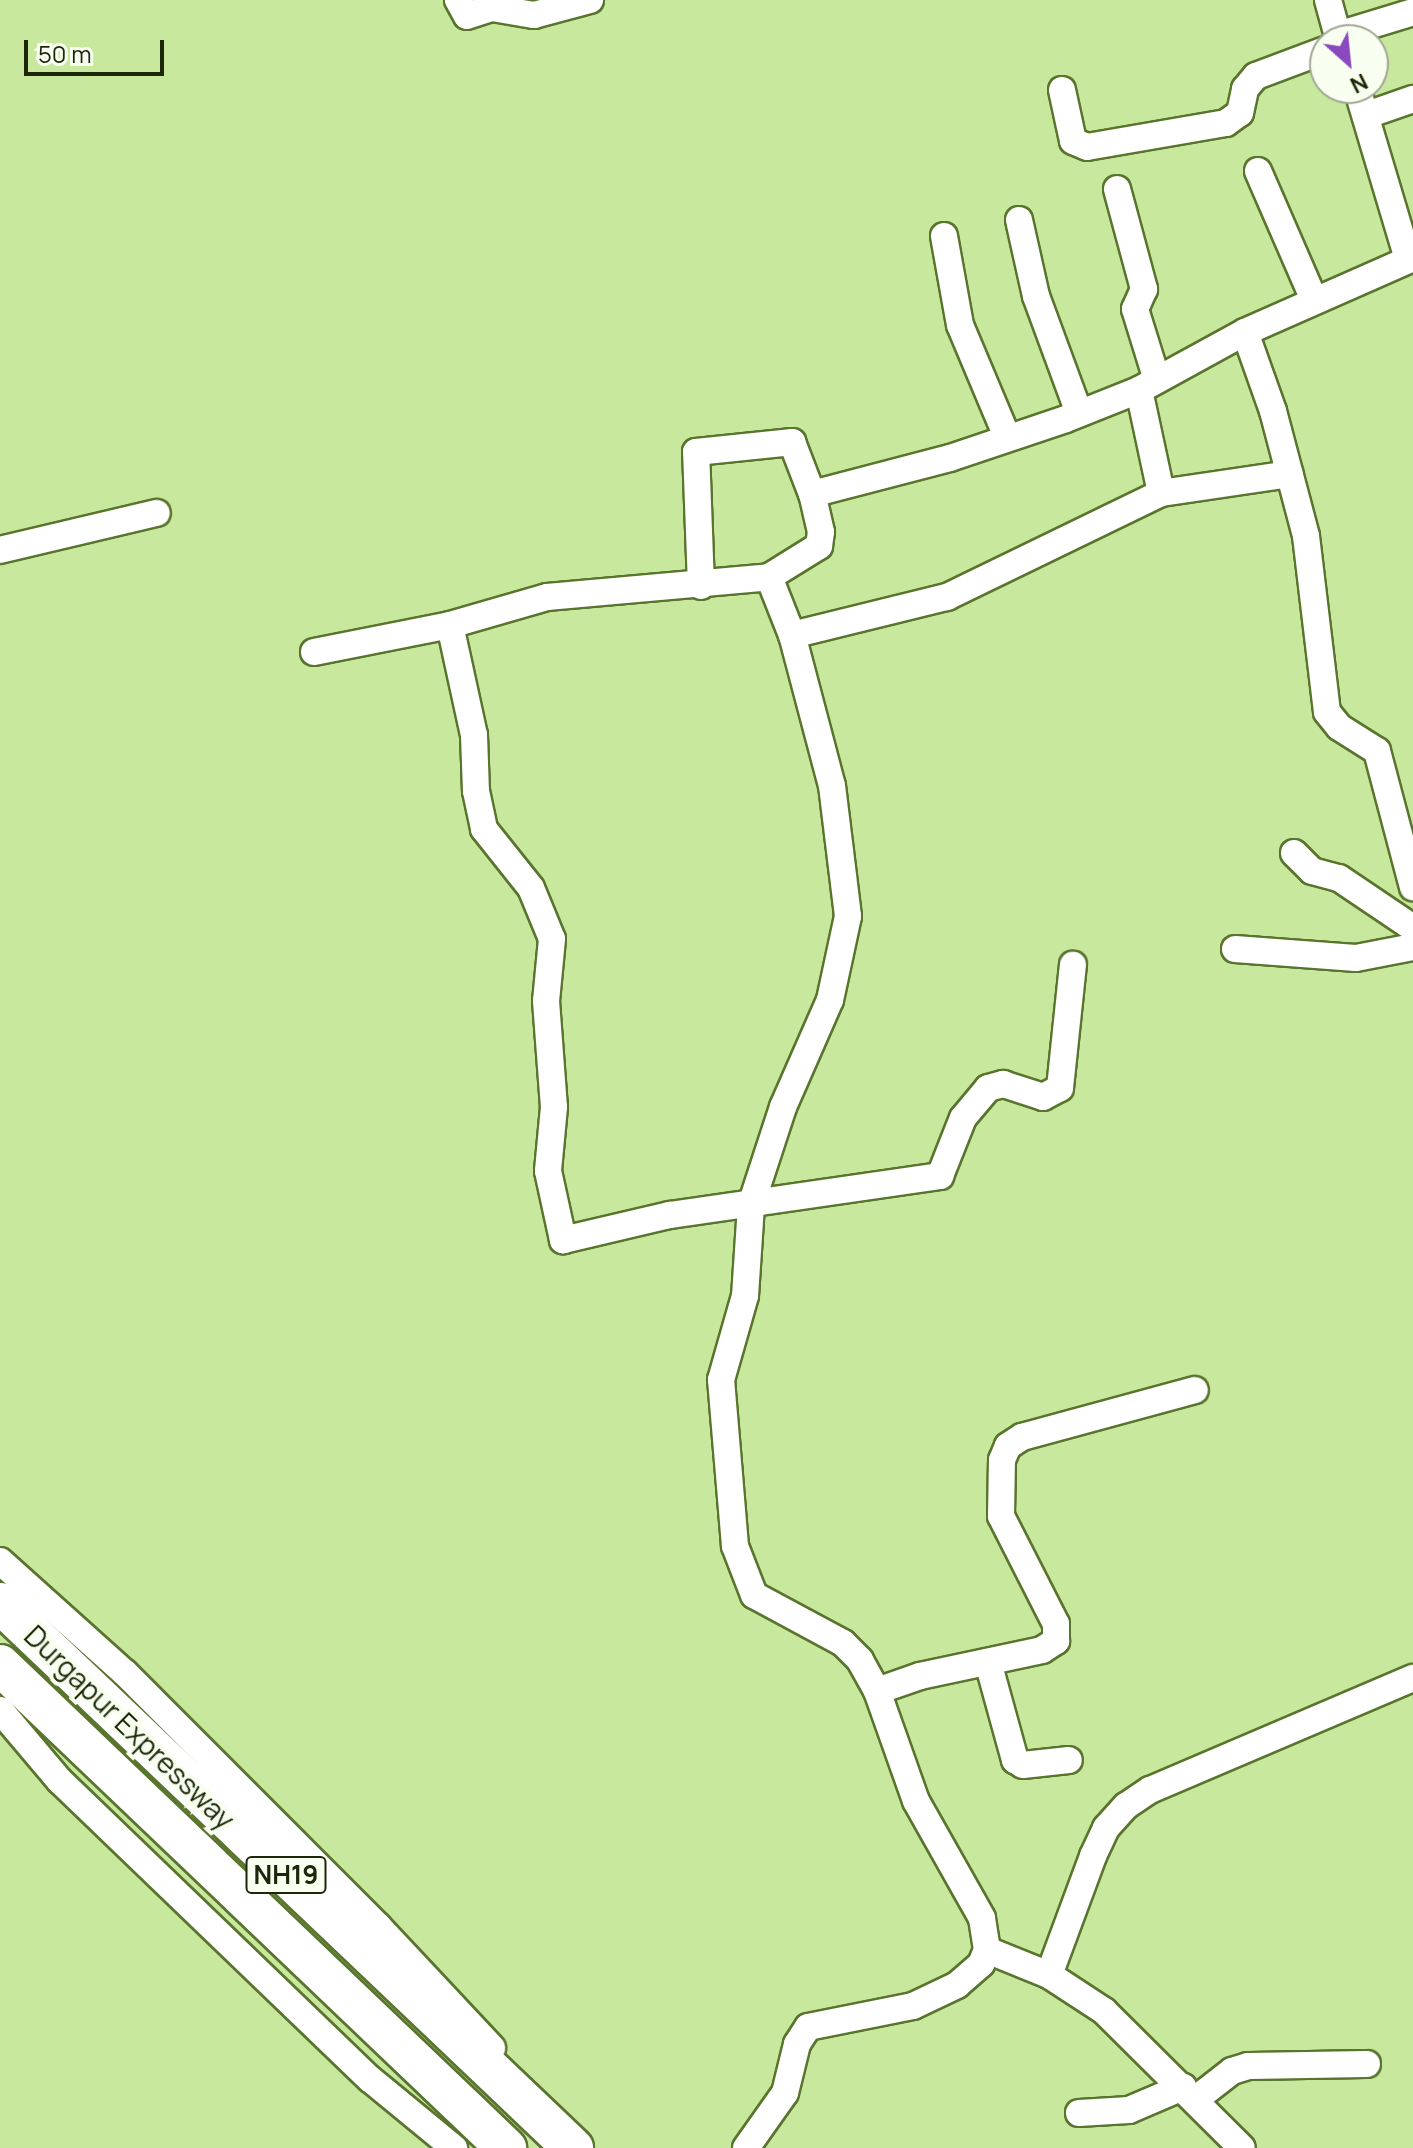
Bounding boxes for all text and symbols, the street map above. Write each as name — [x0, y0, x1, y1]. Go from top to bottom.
scale bar — [28, 24, 168, 74]
north arrow — [1309, 24, 1389, 104]
text: 50 m — [38, 37, 92, 70]
text: N — [1345, 67, 1373, 101]
street label: Durgapur Expressway — [18, 1618, 242, 1836]
road number: NH19 — [244, 1853, 328, 1897]

